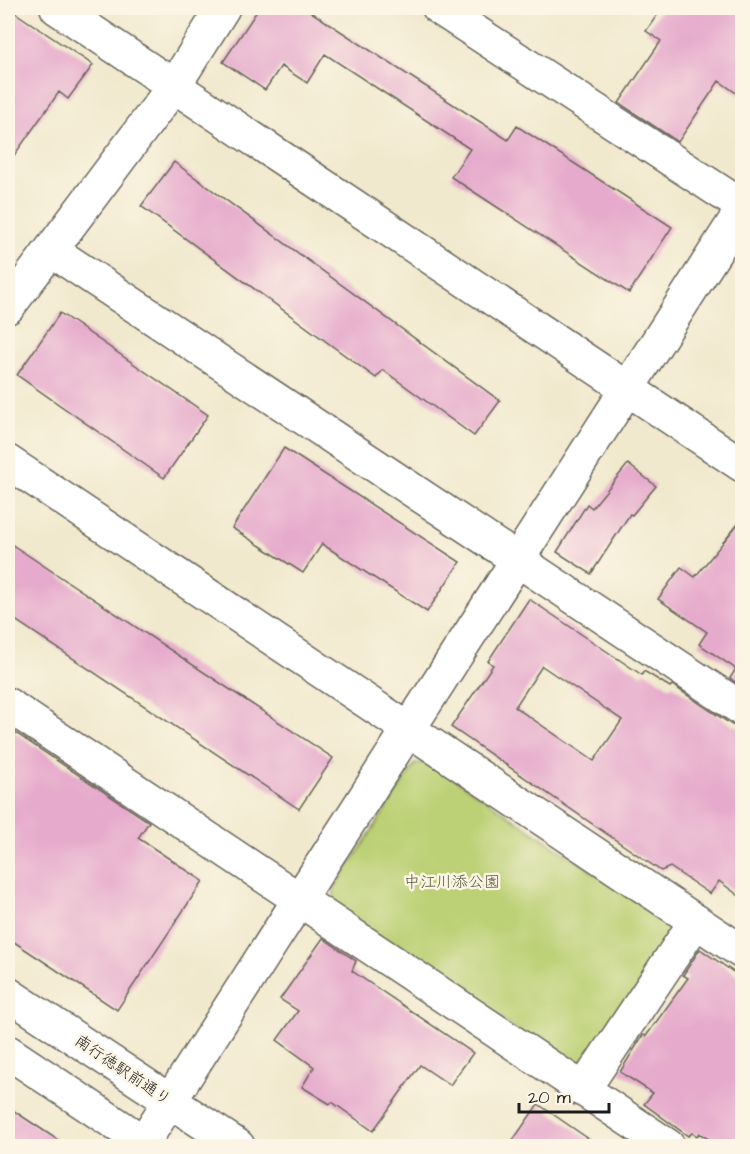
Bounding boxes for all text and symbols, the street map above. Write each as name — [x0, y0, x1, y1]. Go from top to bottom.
park label: 中江川添公園 — [404, 871, 500, 893]
street label: 南行徳駅前通り — [70, 1030, 176, 1110]
scale bar — [519, 1076, 609, 1114]
text: 20 m — [528, 1085, 571, 1110]

